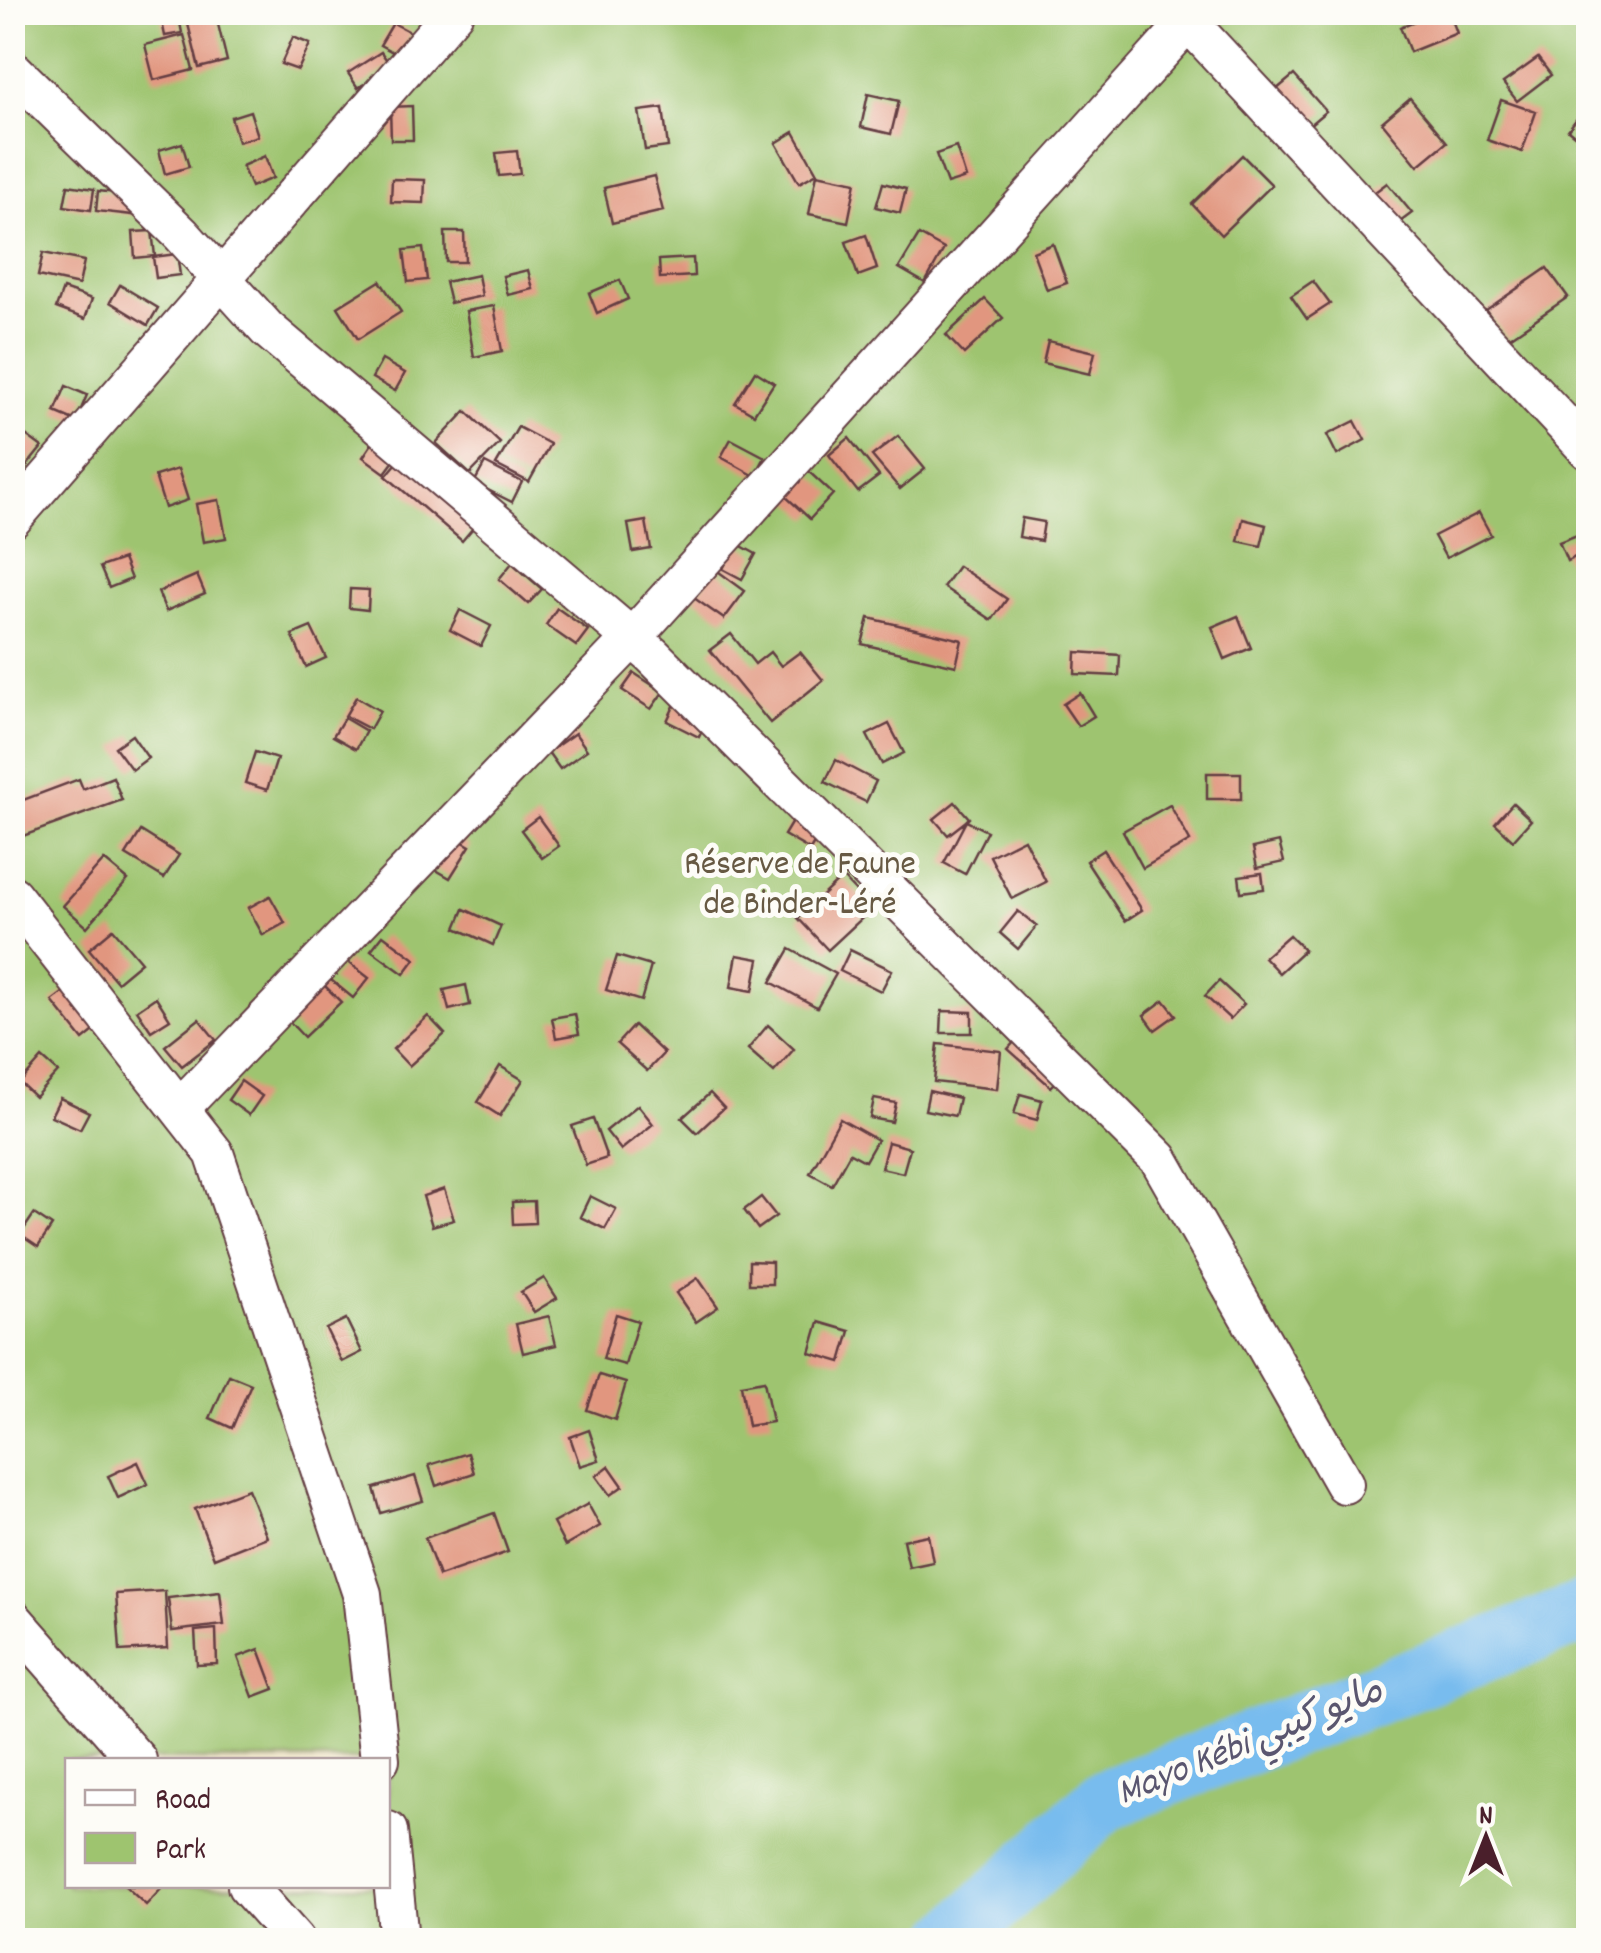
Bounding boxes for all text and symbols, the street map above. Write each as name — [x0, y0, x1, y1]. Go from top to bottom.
park label: Réserve de Faune de Binder-Léré — [684, 841, 916, 931]
water label: Mayo Kébi مايو كيبي — [1110, 1666, 1392, 1822]
legend — [65, 1758, 390, 1888]
text: Road — [155, 1781, 211, 1824]
north arrow — [1436, 1788, 1536, 1888]
text: N — [1479, 1798, 1493, 1838]
text: Park — [155, 1831, 206, 1874]

